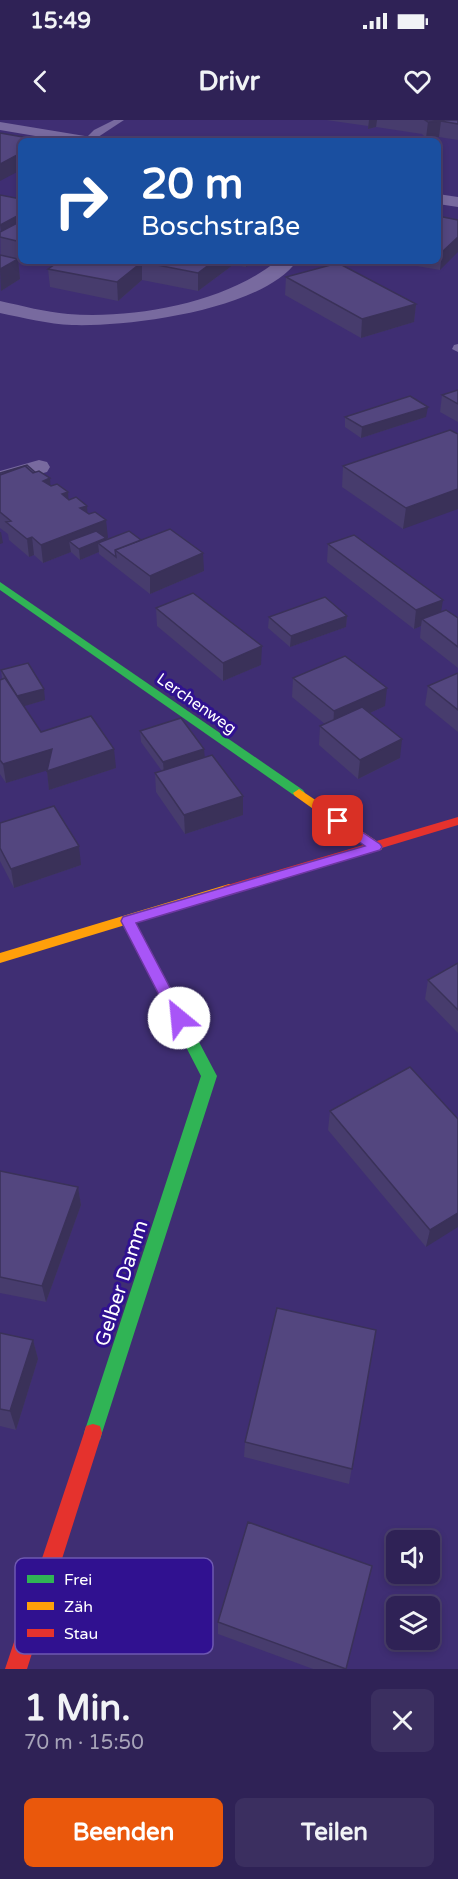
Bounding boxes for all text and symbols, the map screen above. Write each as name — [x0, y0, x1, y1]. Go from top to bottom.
text: 15:49 — [30, 8, 91, 34]
icon: back — [24, 65, 57, 98]
text: Drivr — [198, 65, 260, 98]
icon: heart — [401, 65, 434, 98]
text: 20 m — [141, 159, 243, 210]
icon: right — [42, 162, 120, 240]
text: Boschstraße — [141, 210, 300, 243]
street label: Lerchenweg — [153, 669, 240, 739]
pin — [312, 795, 363, 846]
icon: arrive — [321, 804, 354, 837]
position arrow — [147, 986, 211, 1050]
street label: Gelber Damm — [90, 1217, 154, 1349]
map controls — [386, 1530, 440, 1650]
button: sound — [386, 1530, 440, 1584]
legend — [15, 1558, 213, 1654]
text: Frei — [64, 1570, 92, 1590]
button: layers — [386, 1596, 440, 1650]
text: Zäh — [64, 1597, 93, 1617]
text: Stau — [64, 1624, 98, 1644]
text: 1 Min. — [24, 1687, 131, 1730]
button: close — [371, 1689, 434, 1752]
text: 70 m · 15:50 — [24, 1731, 144, 1755]
button: Beenden — [24, 1798, 223, 1867]
button: Teilen — [235, 1798, 434, 1867]

